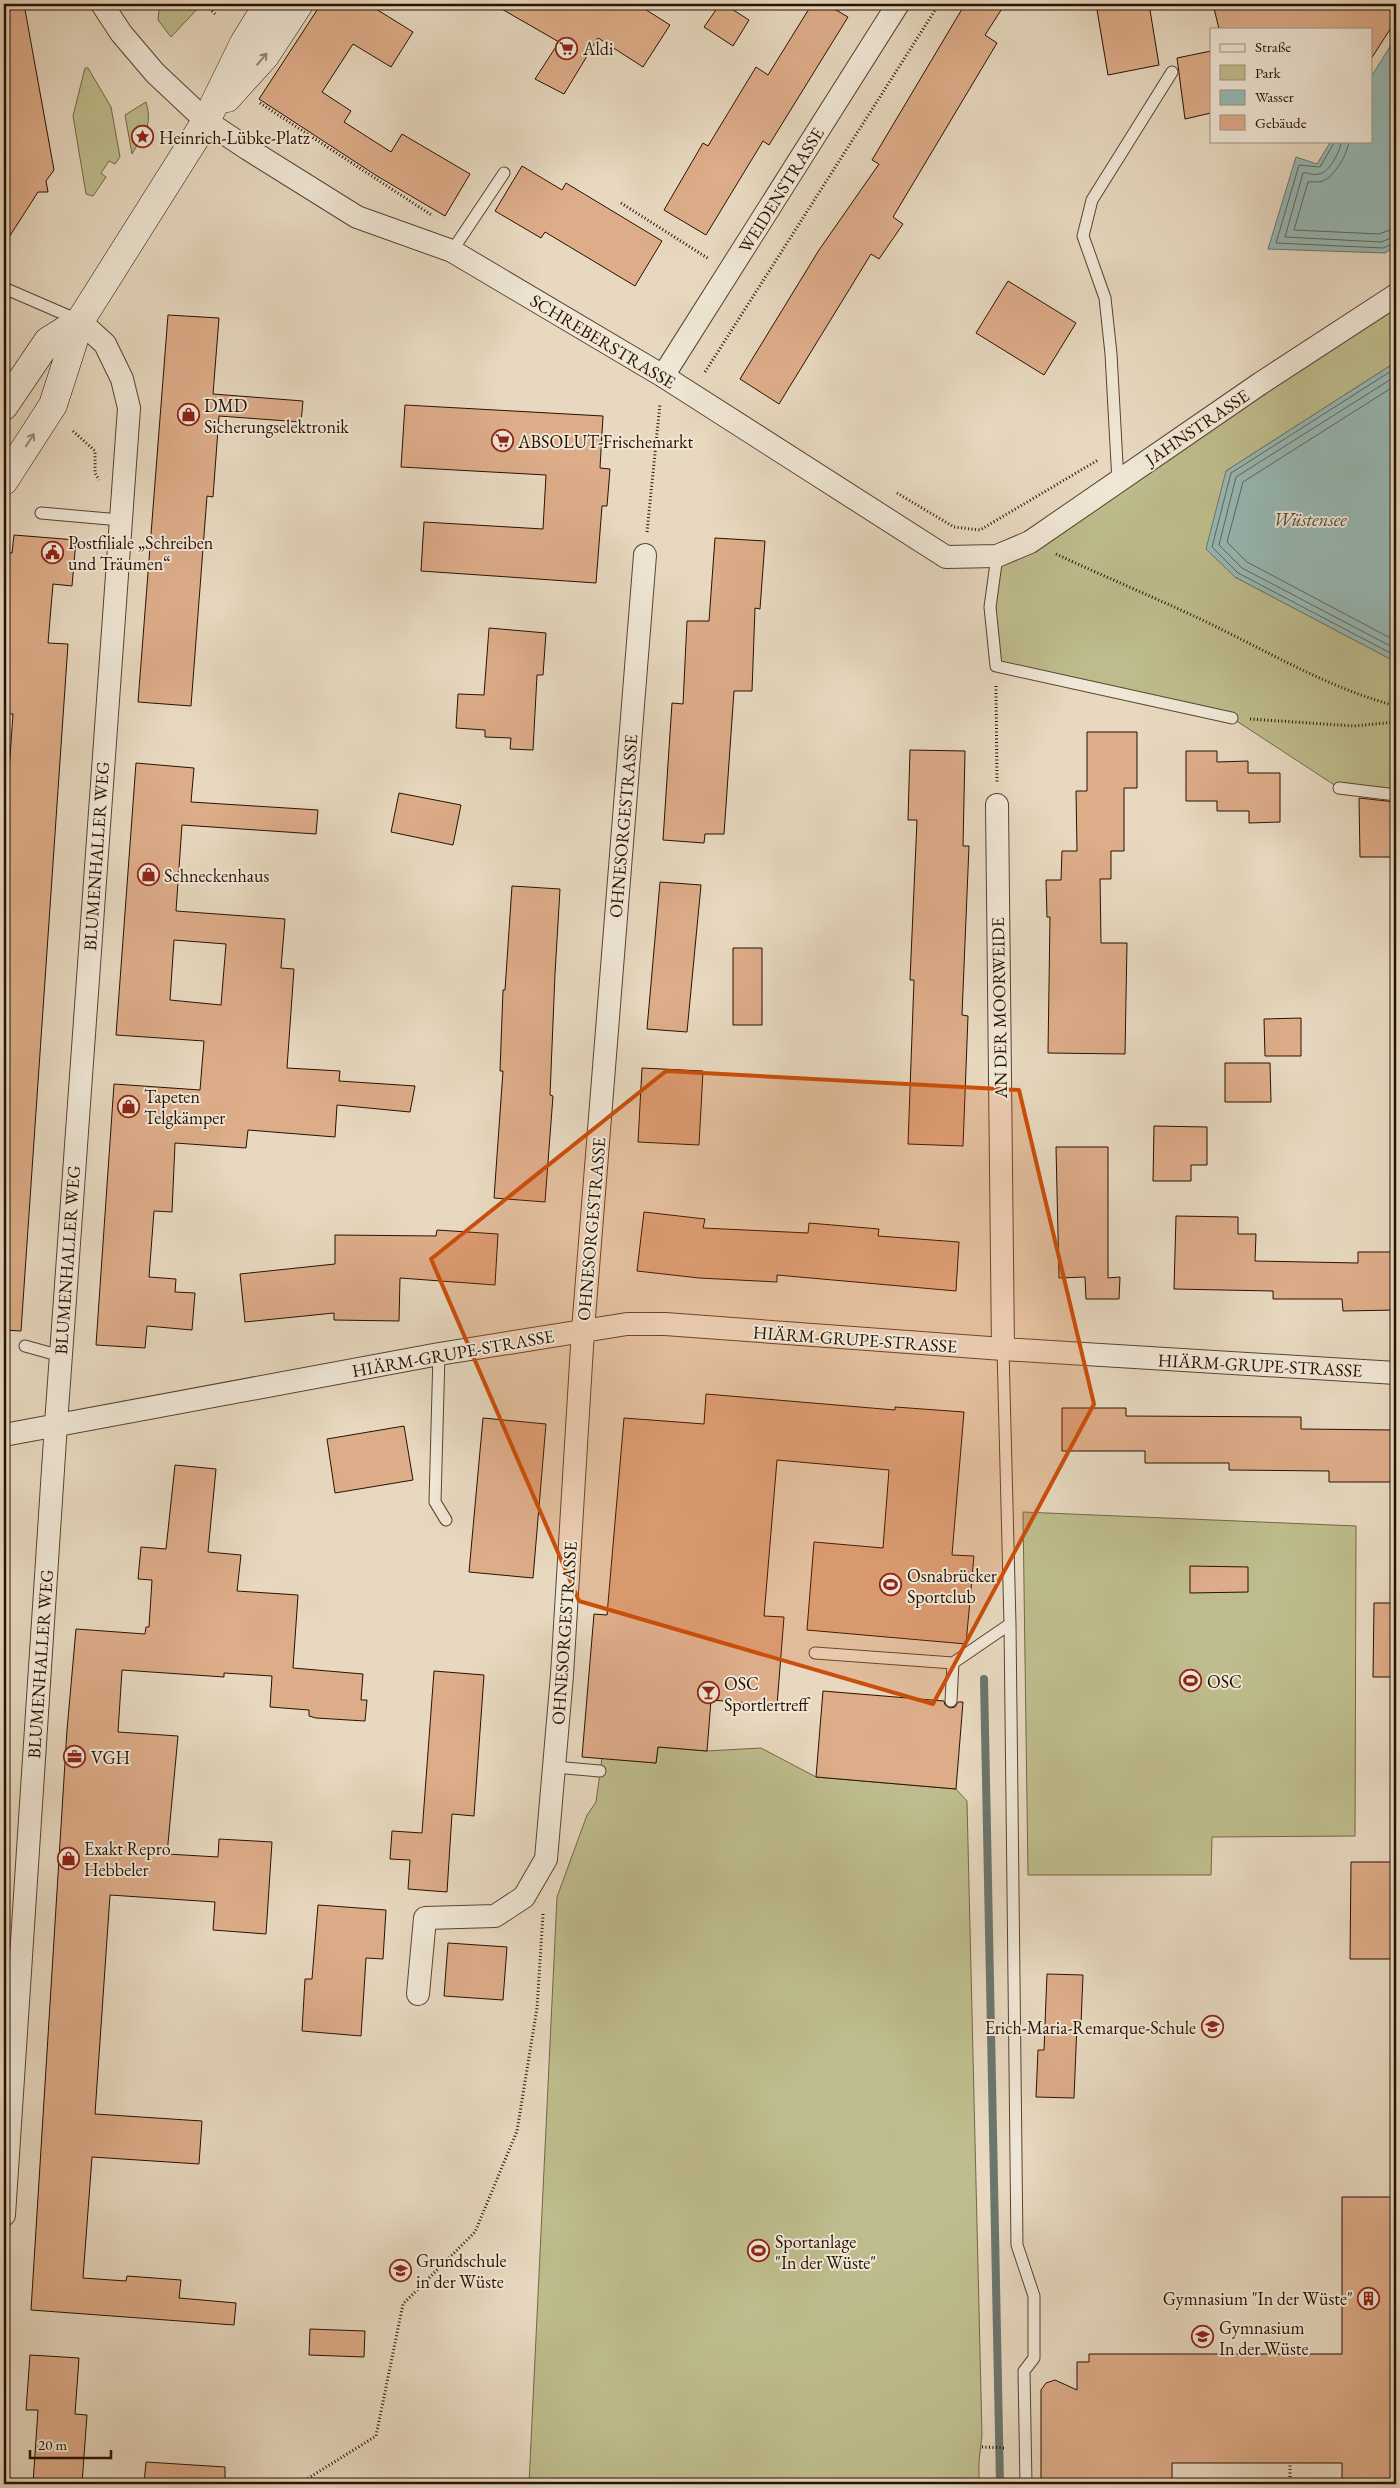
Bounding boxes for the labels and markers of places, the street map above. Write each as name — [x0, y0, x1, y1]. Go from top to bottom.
supermarket icon: Aldi — [555, 36, 579, 60]
place label: Aldi — [582, 37, 614, 60]
place icon: Heinrich-Lübke-Platz — [131, 125, 155, 149]
place label: Heinrich-Lübke-Platz — [159, 126, 310, 149]
place label: DMD Sicherungselektronik — [204, 394, 349, 438]
shop icon: DMD Sicherungselektronik — [176, 403, 200, 427]
supermarket icon: ABSOLUT-Frischemarkt — [490, 429, 514, 453]
place label: ABSOLUT-Frischemarkt — [517, 430, 694, 453]
place label: Postfiliale „Schreiben und Träumen“ — [68, 531, 214, 575]
public building icon: Postfiliale „Schreiben und Träumen“ — [40, 540, 64, 564]
shop icon: Schneckenhaus — [136, 863, 160, 887]
place label: Schneckenhaus — [164, 864, 270, 887]
place label: Tapeten Telgkämper — [144, 1085, 225, 1129]
shop icon: Tapeten Telgkämper — [116, 1094, 140, 1118]
place label: Osnabrücker Sportclub — [907, 1564, 997, 1608]
sports icon: Osnabrücker Sportclub — [879, 1573, 903, 1597]
sports icon: OSC — [1179, 1669, 1203, 1693]
place label: OSC — [1207, 1670, 1242, 1693]
place label: OSC Sportlertreff — [724, 1672, 811, 1716]
bar icon: OSC Sportlertreff — [696, 1681, 720, 1705]
office icon: VGH — [63, 1745, 87, 1769]
place label: VGH — [91, 1746, 130, 1769]
place label: Exakt Repro Hebbeler — [84, 1837, 171, 1881]
shop icon: Exakt Repro Hebbeler — [56, 1846, 80, 1870]
school or university icon: Erich-Maria-Remarque-Schule — [1200, 2015, 1224, 2039]
place label: Erich-Maria-Remarque-Schule — [985, 2016, 1196, 2039]
place label: Sportanlage "In der Wüste" — [775, 2230, 876, 2274]
sports icon: Sportanlage "In der Wüste" — [747, 2239, 771, 2263]
place label: Grundschule in der Wüste — [416, 2249, 506, 2293]
school or university icon: Grundschule in der Wüste — [388, 2258, 412, 2282]
building icon: Gymnasium "In der Wüste" — [1357, 2286, 1381, 2310]
place label: Gymnasium "In der Wüste" — [1163, 2287, 1353, 2310]
place label: Gymnasium In der Wüste — [1219, 2316, 1308, 2360]
school or university icon: Gymnasium In der Wüste — [1191, 2325, 1215, 2349]

